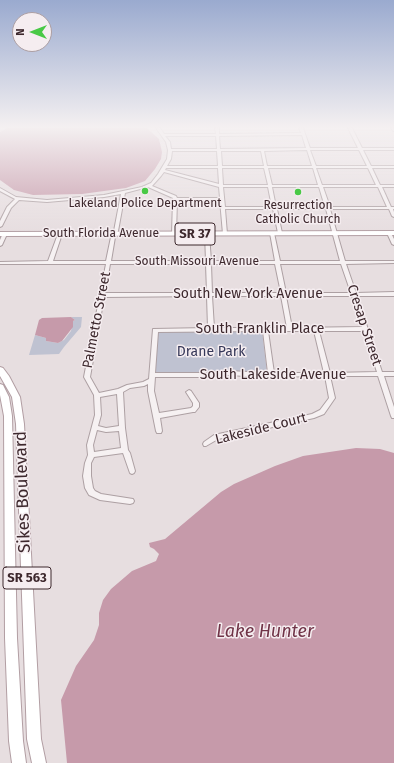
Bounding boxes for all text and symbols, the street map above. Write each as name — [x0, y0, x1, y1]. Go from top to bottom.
north arrow — [12, 12, 52, 52]
text: N — [14, 28, 27, 36]
marker: Lakeland Police Department — [140, 186, 150, 196]
marker: Resurrection Catholic Church — [293, 187, 303, 197]
place label: Lakeland Police Department — [68, 197, 222, 211]
place label: Resurrection Catholic Church — [256, 199, 340, 227]
road number: SR 37 — [175, 223, 215, 245]
street label: South Florida Avenue — [43, 227, 159, 241]
street label: South Missouri Avenue — [135, 255, 259, 269]
street label: Palmetto Street — [79, 270, 115, 370]
street label: Cresap Street — [343, 282, 385, 368]
street label: South New York Avenue — [173, 286, 323, 302]
street label: South Franklin Place — [196, 321, 324, 337]
park label: Drane Park — [177, 344, 245, 360]
street label: South Lakeside Avenue — [200, 367, 346, 383]
street label: Lakeside Court — [214, 410, 308, 448]
street label: Sikes Boulevard — [11, 431, 35, 553]
road number: SR 563 — [3, 567, 51, 589]
water label: Lake Hunter — [216, 621, 314, 643]

